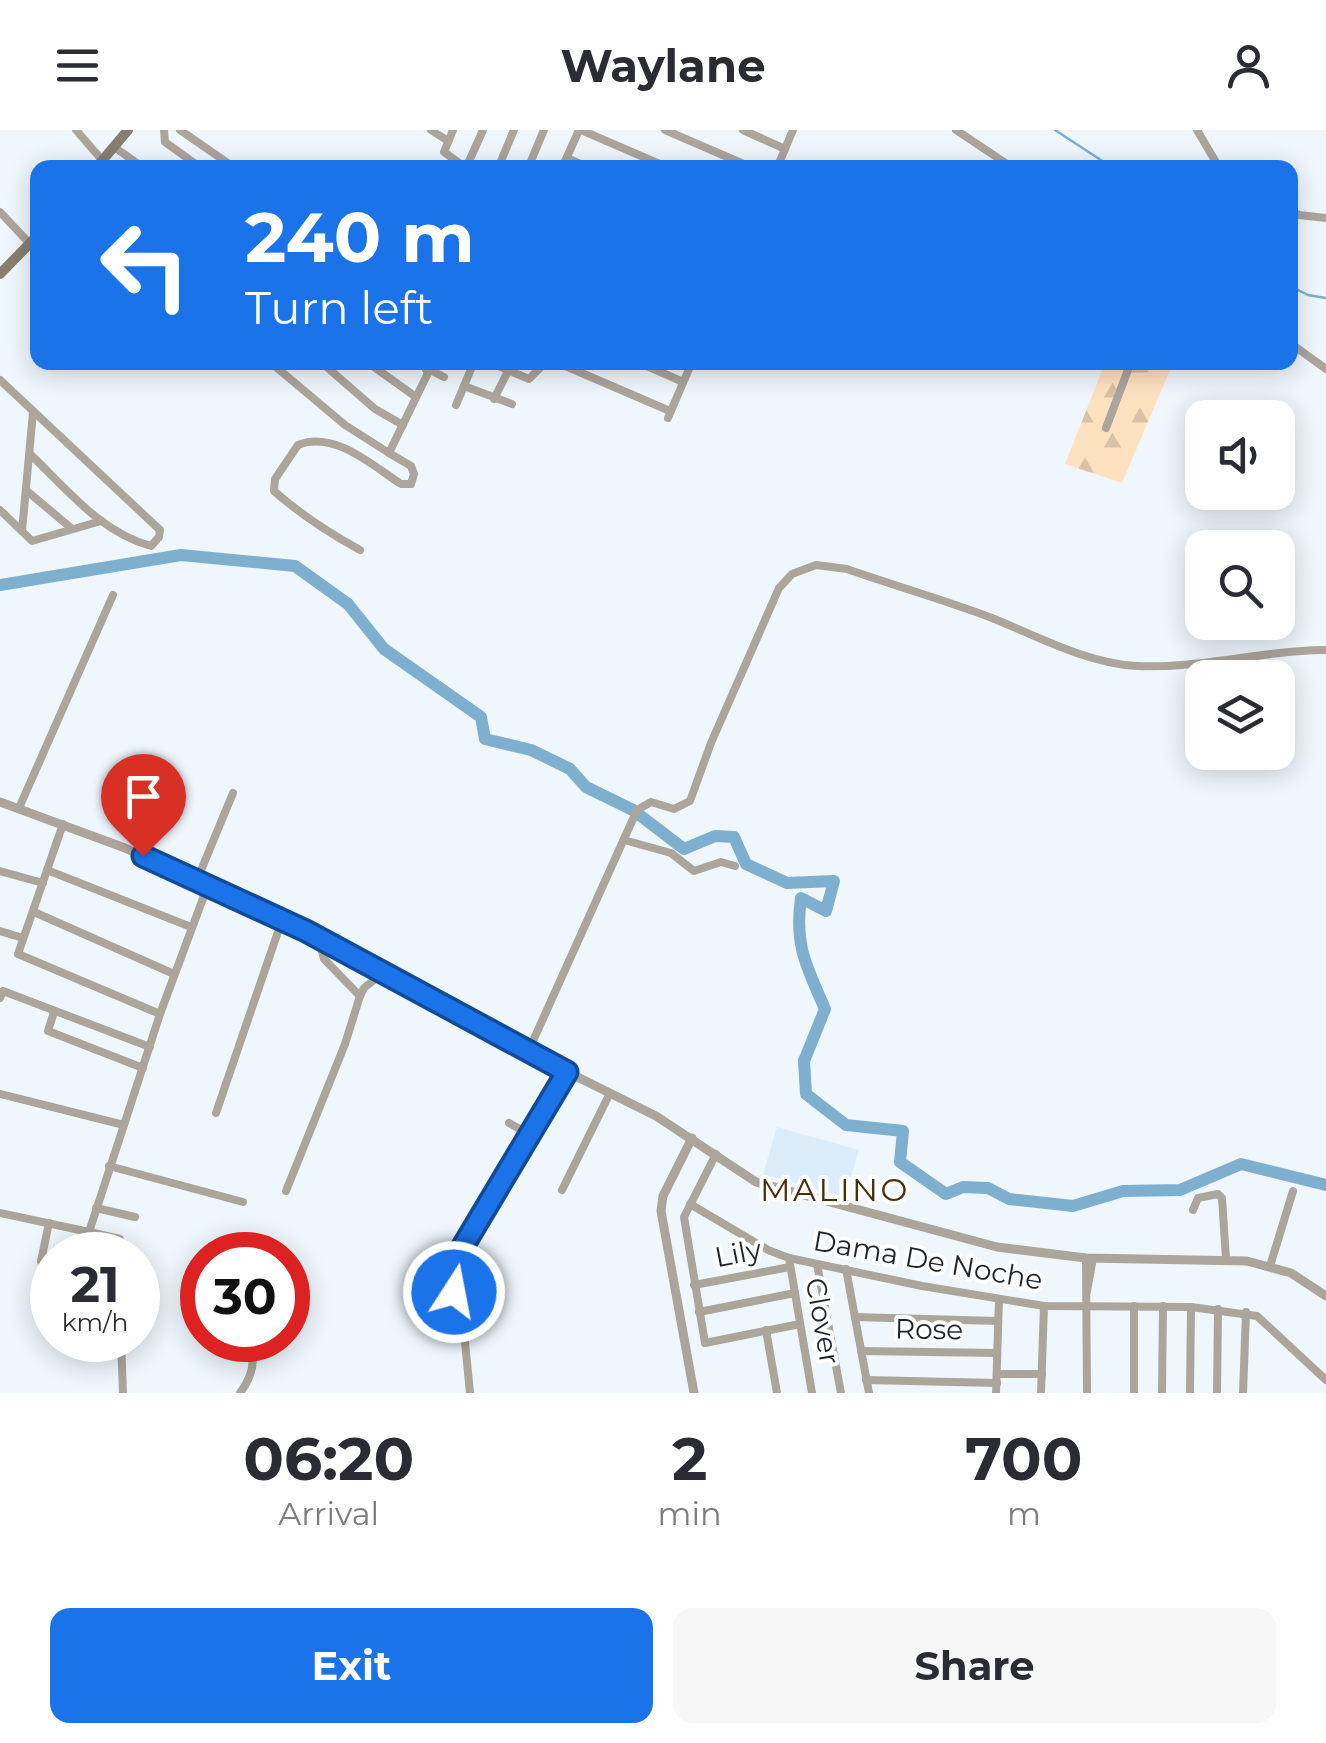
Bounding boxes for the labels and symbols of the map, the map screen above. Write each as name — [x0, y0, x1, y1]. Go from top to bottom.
pin — [101, 754, 186, 857]
district label: MALINO — [760, 1170, 910, 1209]
street label: Dama De Noche — [811, 1223, 1045, 1297]
speed limit sign: 30 — [180, 1232, 310, 1362]
street label: Lily — [712, 1232, 765, 1274]
position arrow — [402, 1240, 506, 1344]
street label: Clover — [799, 1275, 847, 1367]
street label: Rose — [895, 1311, 963, 1347]

